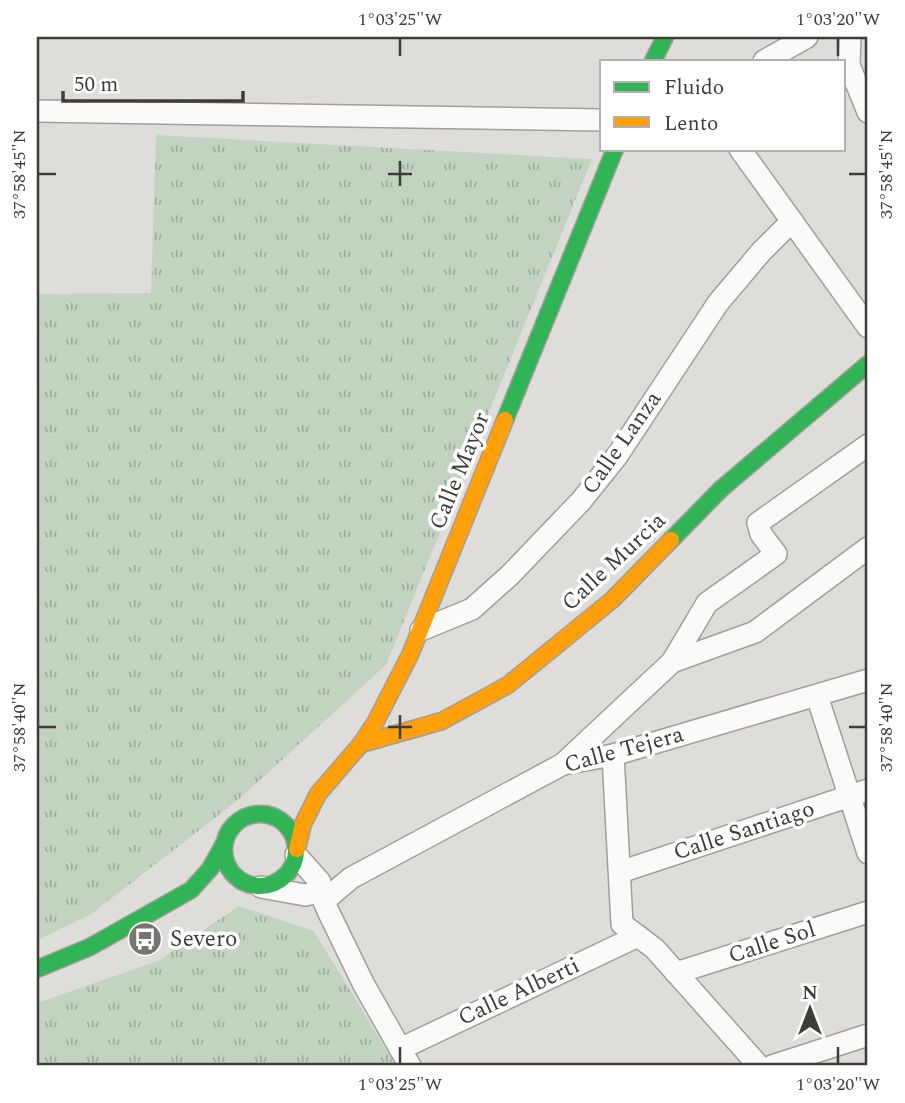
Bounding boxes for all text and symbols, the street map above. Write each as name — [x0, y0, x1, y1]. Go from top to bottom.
text: 1°03'25"W — [358, 6, 442, 33]
text: 1°03'20"W — [796, 6, 880, 33]
scale bar — [63, 60, 243, 104]
legend — [600, 60, 846, 150]
text: 50 m — [74, 69, 118, 101]
text: Fluido — [664, 72, 724, 104]
text: Lento — [664, 108, 718, 140]
text: 37°58'45"N — [6, 129, 33, 219]
text: 37°58'45"N — [873, 129, 900, 219]
street label: Calle Lanza — [573, 384, 671, 502]
street label: Calle Mayor — [421, 407, 499, 535]
street label: Calle Murcia — [554, 504, 674, 620]
text: 37°58'40"N — [6, 682, 33, 772]
text: 37°58'40"N — [873, 682, 900, 772]
street label: Calle Tejera — [560, 717, 688, 783]
street label: Calle Santiago — [669, 792, 819, 870]
street label: Calle Sol — [724, 912, 820, 974]
bus stop icon: Severo — [126, 920, 164, 958]
place label: Severo — [170, 922, 238, 957]
street label: Calle Alberti — [452, 949, 586, 1035]
north arrow — [776, 974, 846, 1044]
text: N — [802, 979, 818, 1008]
text: 1°03'25"W — [358, 1071, 442, 1098]
text: 1°03'20"W — [796, 1071, 880, 1098]

